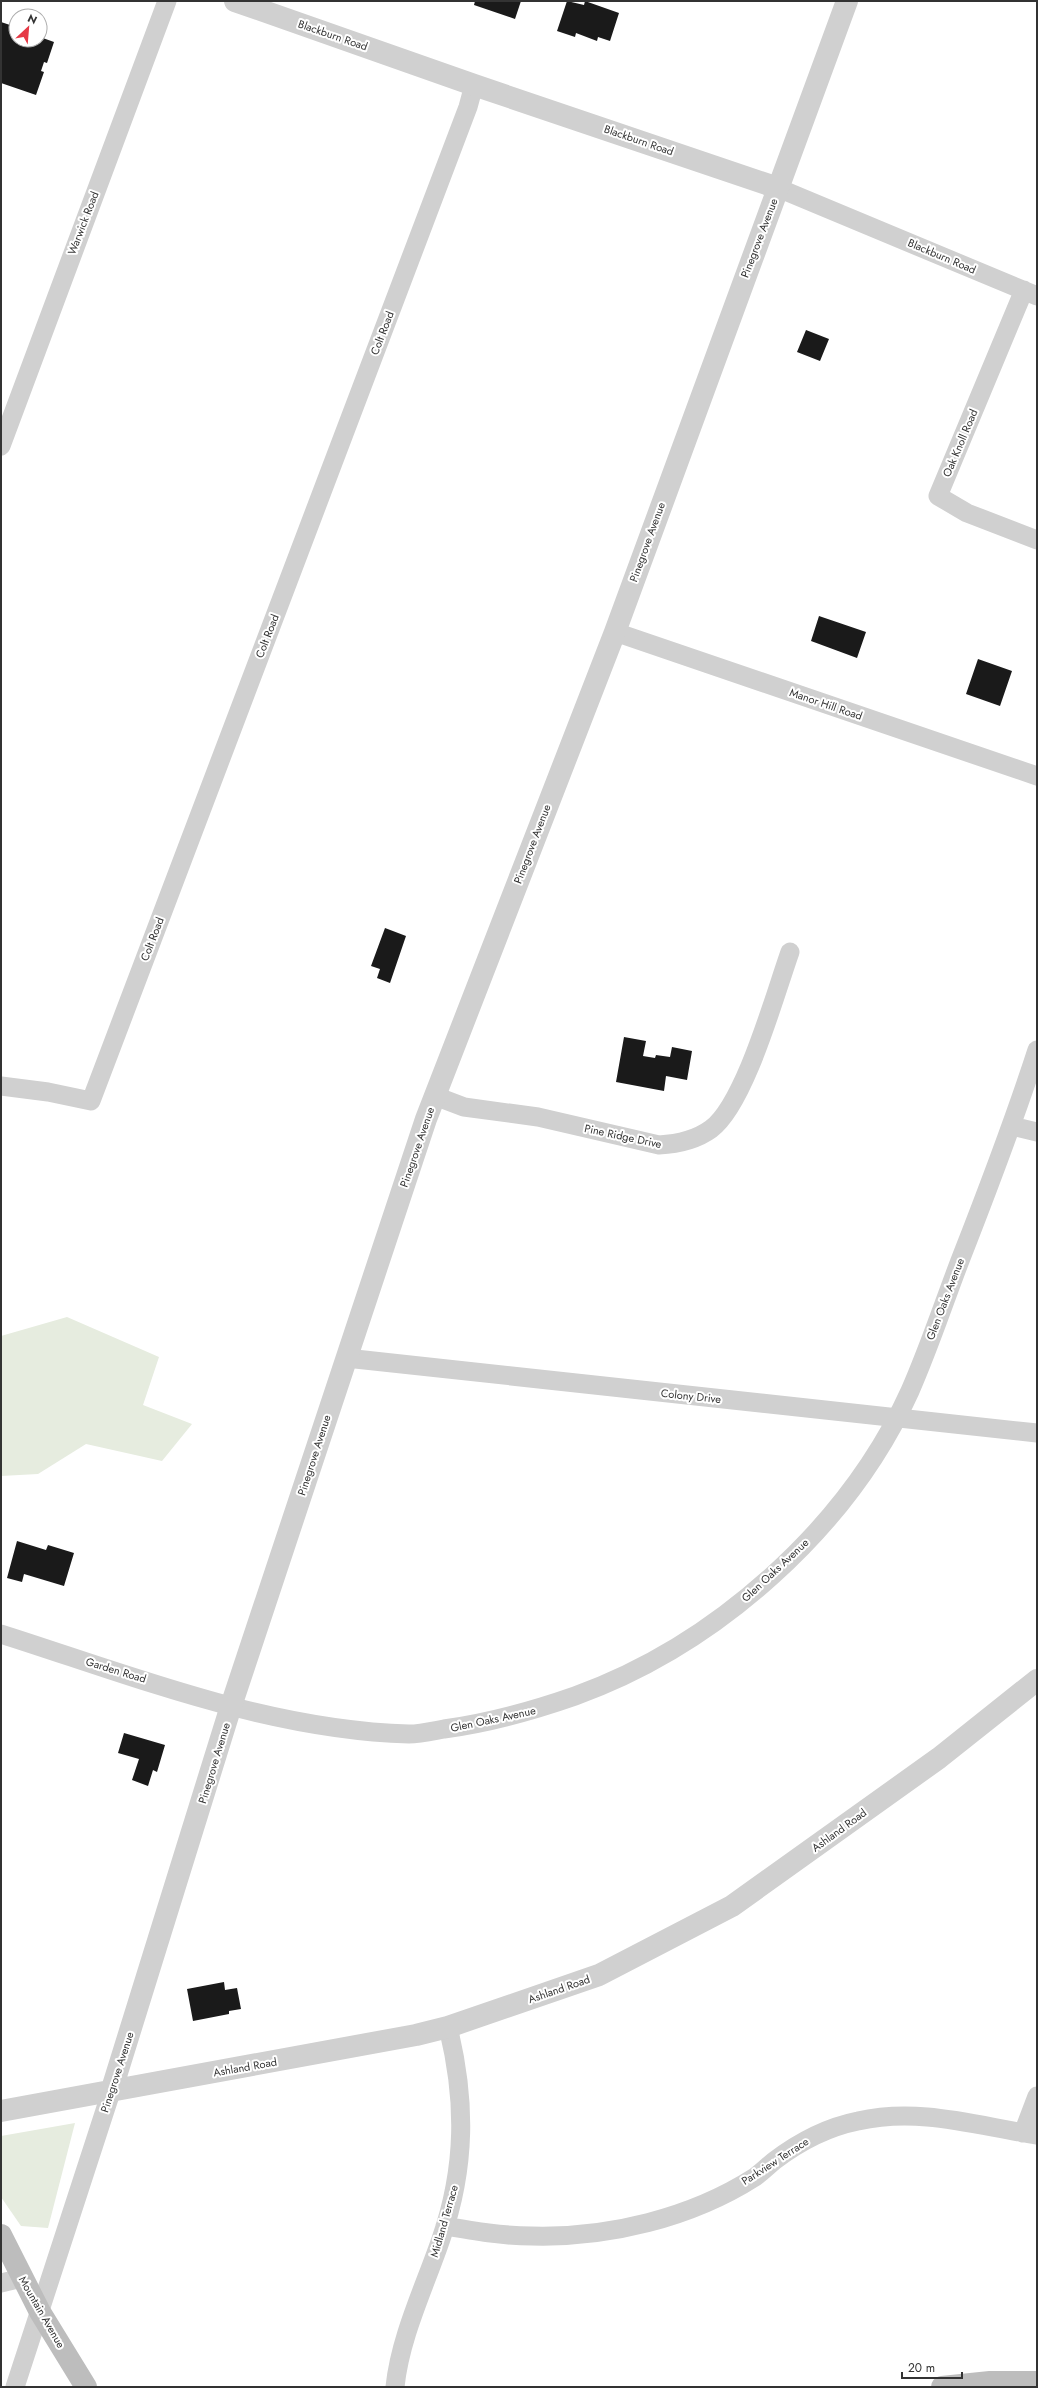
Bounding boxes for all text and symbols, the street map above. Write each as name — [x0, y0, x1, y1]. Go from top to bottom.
north arrow — [8, 8, 48, 48]
text: N — [25, 10, 40, 28]
street label: Blackburn Road — [296, 16, 370, 54]
street label: Blackburn Road — [602, 121, 676, 159]
street label: Warwick Road — [64, 189, 102, 257]
street label: Pinegrove Avenue — [736, 196, 782, 280]
street label: Blackburn Road — [905, 234, 979, 278]
street label: Colt Road — [366, 309, 398, 357]
street label: Oak Knoll Road — [939, 407, 981, 479]
street label: Pinegrove Avenue — [625, 500, 669, 584]
street label: Colt Road — [251, 612, 283, 660]
street label: Manor Hill Road — [788, 684, 864, 724]
street label: Pinegrove Avenue — [509, 802, 555, 886]
street label: Colt Road — [136, 915, 168, 963]
street label: Pinegrove Avenue — [396, 1104, 438, 1189]
street label: Pine Ridge Drive — [583, 1120, 663, 1152]
street label: Glen Oaks Avenue — [922, 1255, 968, 1342]
street label: Colony Drive — [660, 1385, 722, 1407]
street label: Pinegrove Avenue — [293, 1412, 335, 1497]
street label: Glen Oaks Avenue — [738, 1534, 812, 1605]
street label: Garden Road — [84, 1653, 148, 1687]
street label: Glen Oaks Avenue — [449, 1702, 537, 1736]
street label: Pinegrove Avenue — [194, 1720, 234, 1805]
street label: Ashland Road — [808, 1805, 870, 1855]
street label: Ashland Road — [526, 1971, 592, 2007]
street label: Pinegrove Avenue — [96, 2029, 138, 2114]
street label: Ashland Road — [212, 2054, 278, 2080]
street label: Parkview Terrace — [738, 2133, 812, 2189]
street label: Midland Terrace — [426, 2183, 462, 2259]
street label: Mountain Avenue — [15, 2273, 69, 2351]
scale bar — [902, 2354, 962, 2380]
text: 20 m — [908, 2359, 935, 2377]

